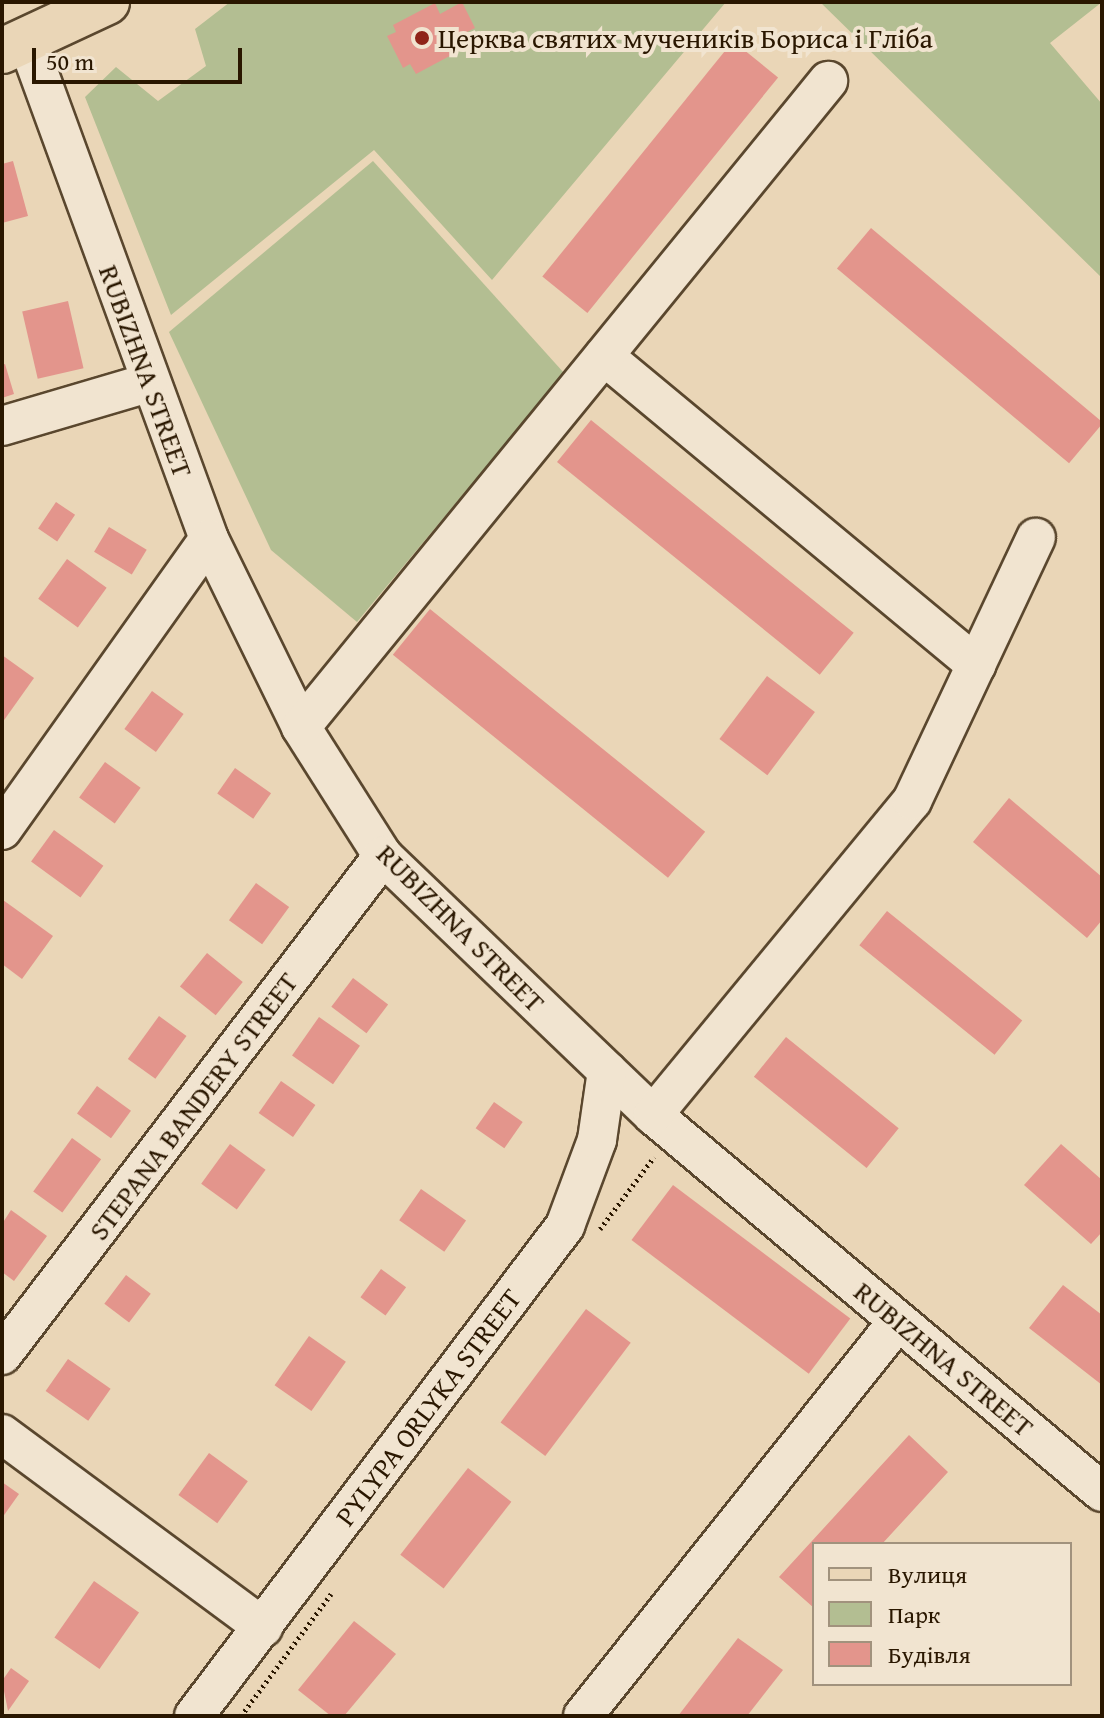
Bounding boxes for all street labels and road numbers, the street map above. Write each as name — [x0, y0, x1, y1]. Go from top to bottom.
street label: RUBIZHNA STREET — [92, 260, 200, 482]
street label: RUBIZHNA STREET — [370, 837, 552, 1019]
street label: STEPANA BANDERY STREET — [81, 966, 305, 1246]
street label: RUBIZHNA STREET — [848, 1274, 1040, 1444]
street label: PYLYPA ORLYKA STREET — [328, 1282, 528, 1532]

